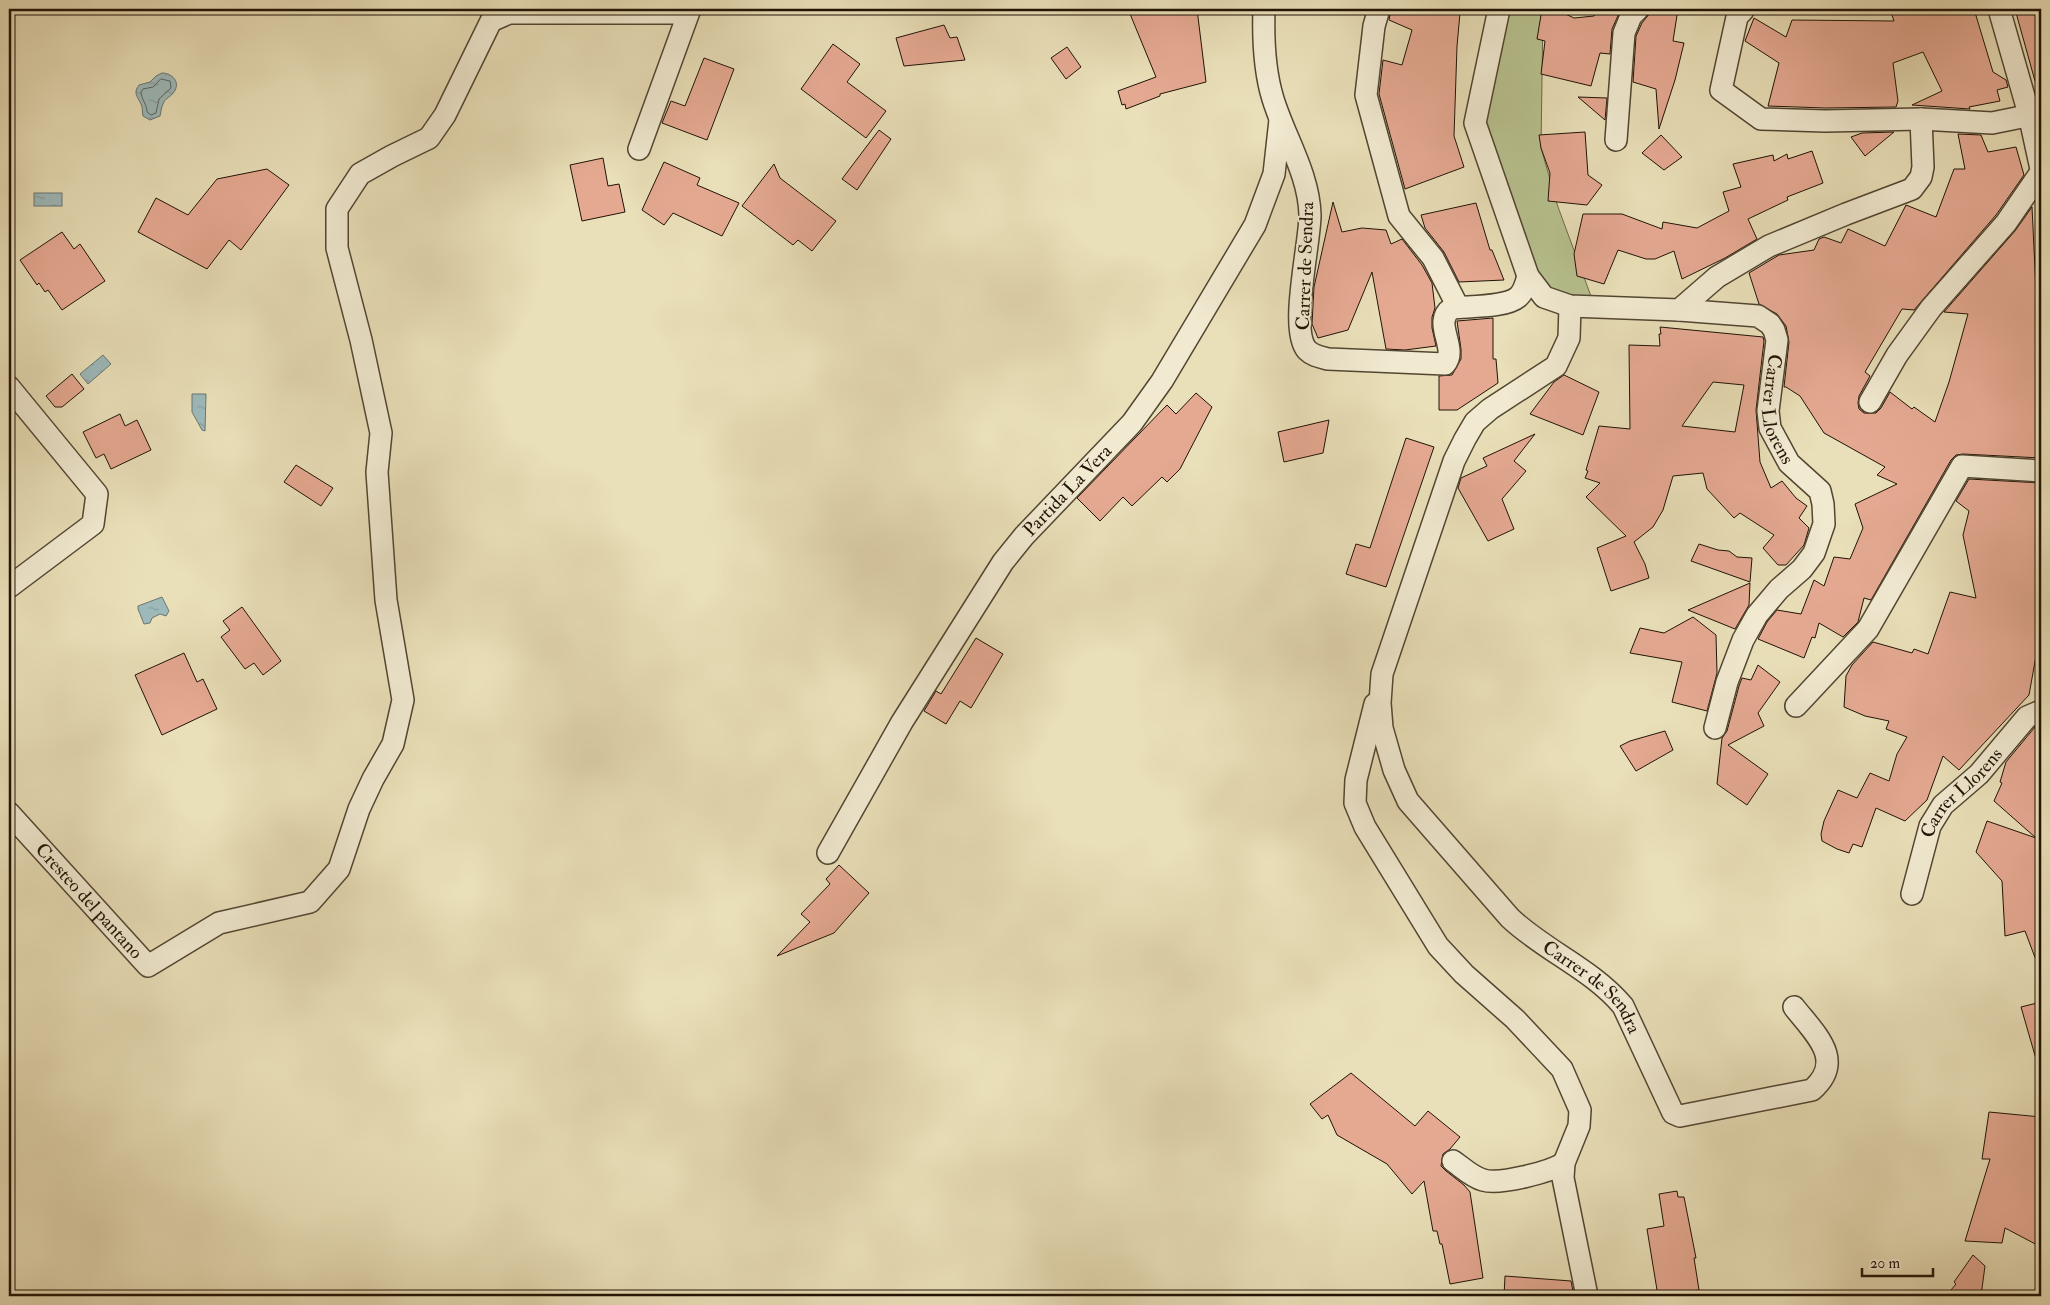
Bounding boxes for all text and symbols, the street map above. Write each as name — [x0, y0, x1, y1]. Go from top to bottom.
street label: Carrer de Sendra — [1291, 201, 1319, 331]
street label: Carrer Llorens — [1756, 353, 1799, 468]
street label: Partida La Vera — [1018, 439, 1117, 542]
street label: Carrer Llorens — [1916, 743, 2008, 840]
street label: Cresteo del pantano — [30, 838, 148, 964]
street label: Carrer de Sendra — [1538, 935, 1646, 1038]
scale bar — [1862, 1245, 1934, 1277]
text: 20 m — [1870, 1254, 1900, 1273]

